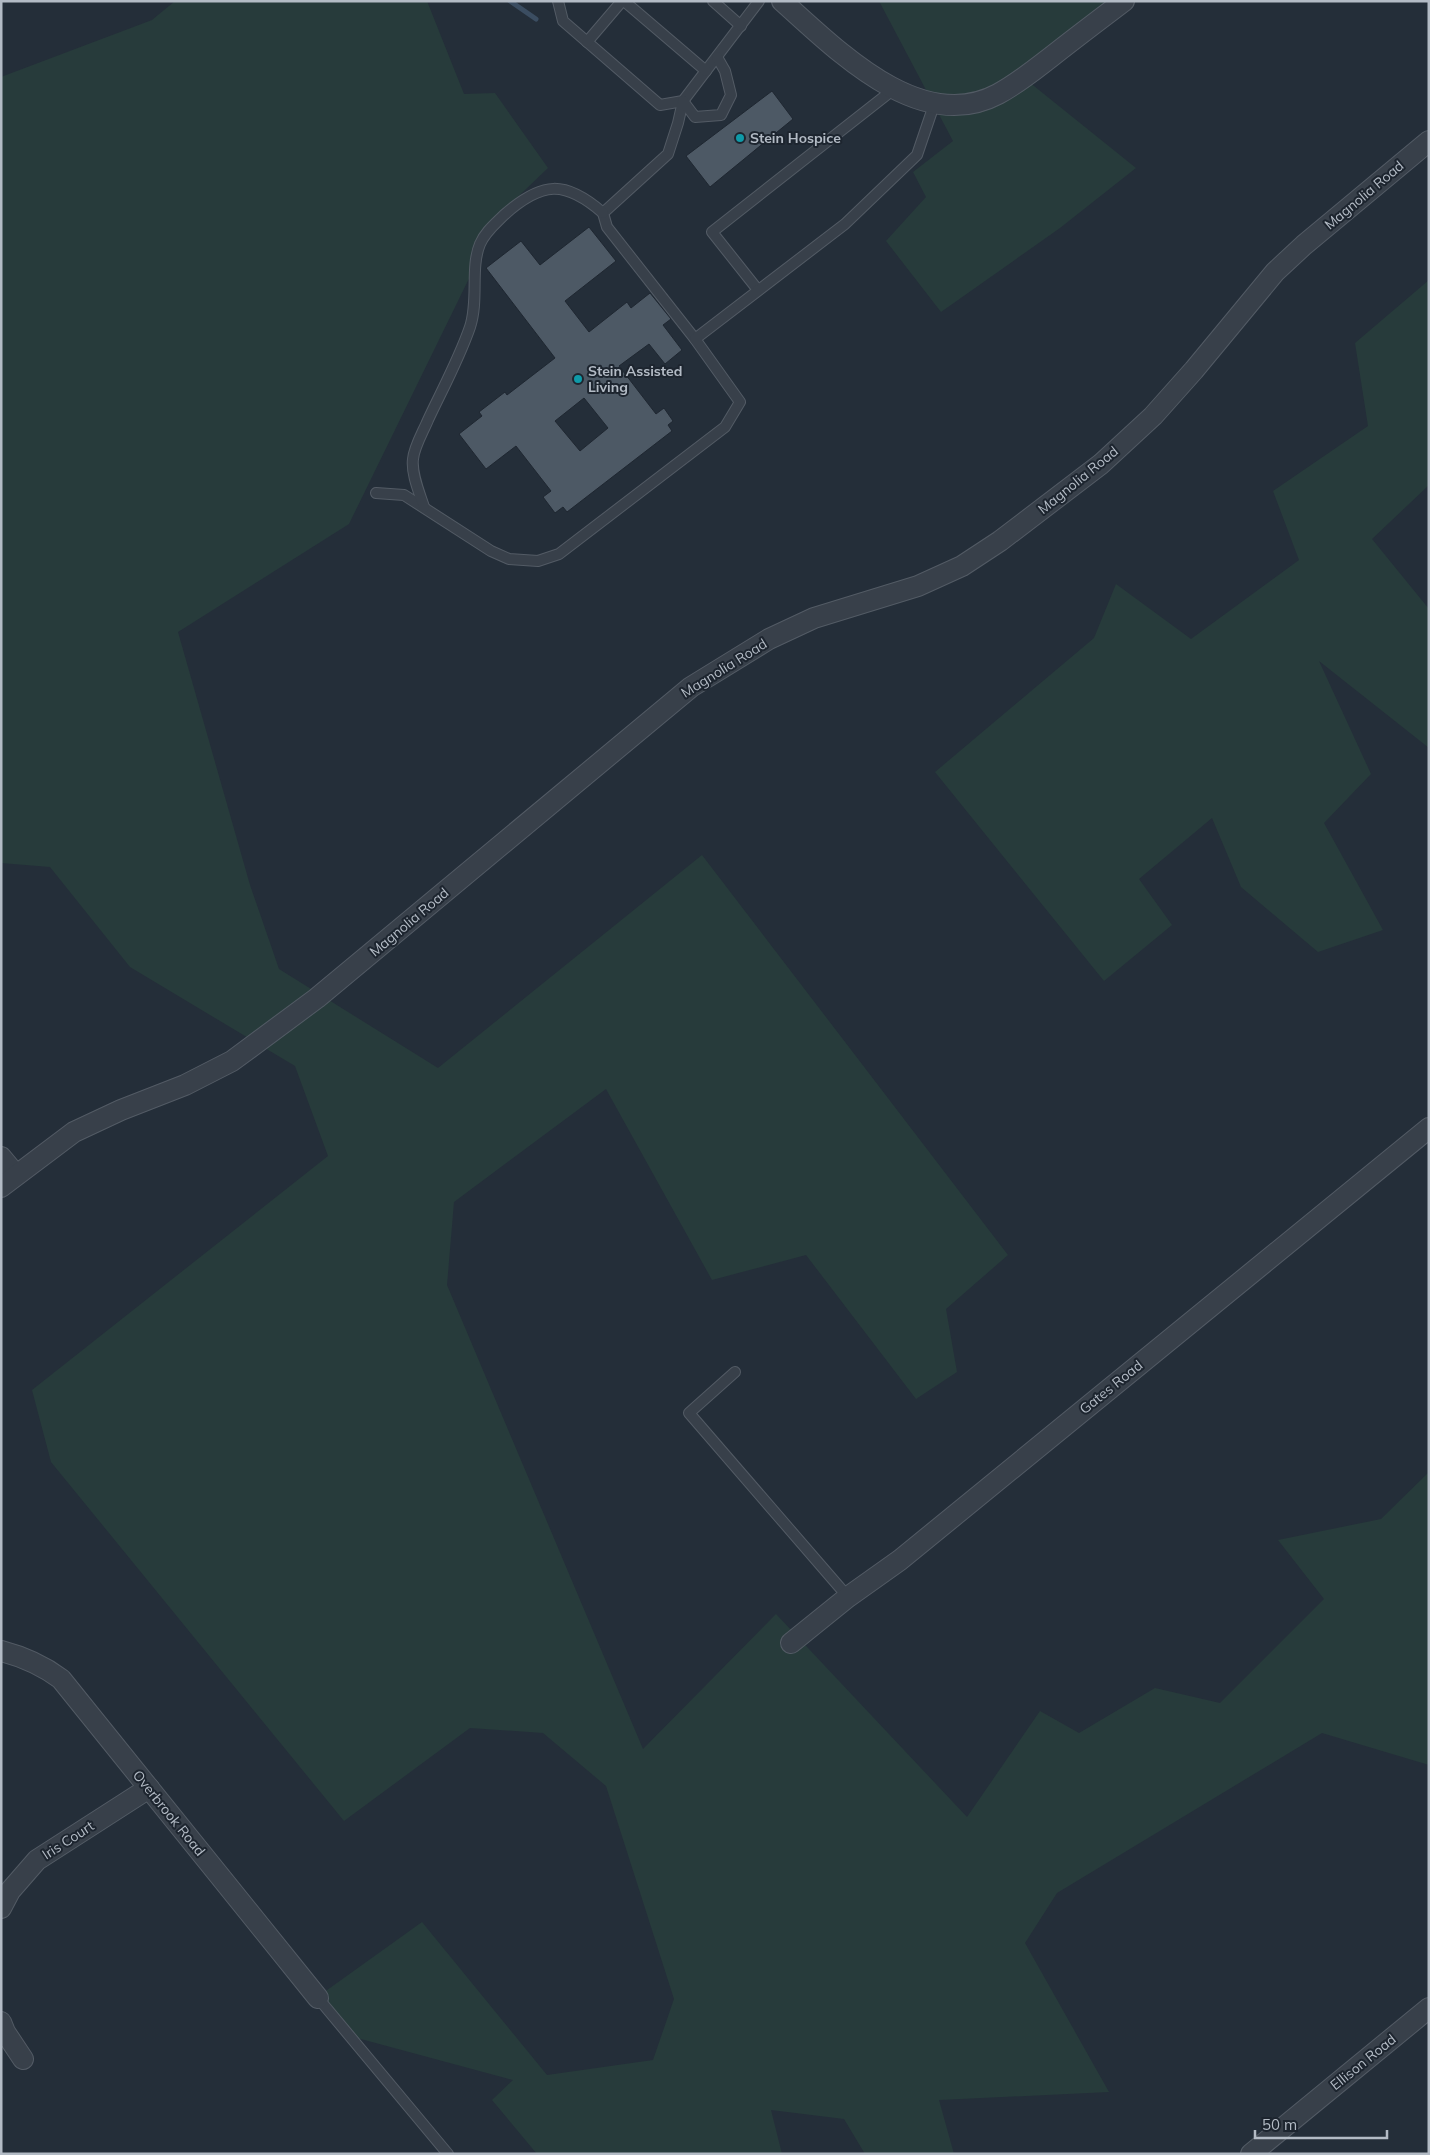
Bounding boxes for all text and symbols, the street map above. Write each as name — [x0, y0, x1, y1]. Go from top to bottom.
place label: Stein Hospice — [750, 129, 841, 147]
marker: Stein Hospice — [734, 132, 746, 144]
street label: Magnolia Road — [1321, 157, 1407, 233]
place label: Stein Assisted Living — [588, 362, 682, 396]
marker: Stein Assisted Living — [572, 373, 584, 385]
street label: Magnolia Road — [1034, 442, 1122, 518]
street label: Magnolia Road — [678, 634, 770, 702]
street label: Magnolia Road — [366, 884, 452, 960]
street label: Gates Road — [1076, 1356, 1146, 1418]
street label: Overbrook Road — [129, 1766, 209, 1860]
street label: Iris Court — [39, 1817, 97, 1863]
street label: Ellison Road — [1326, 2030, 1400, 2094]
scale bar — [1255, 2108, 1388, 2140]
text: 50 m — [1262, 2115, 1297, 2134]

